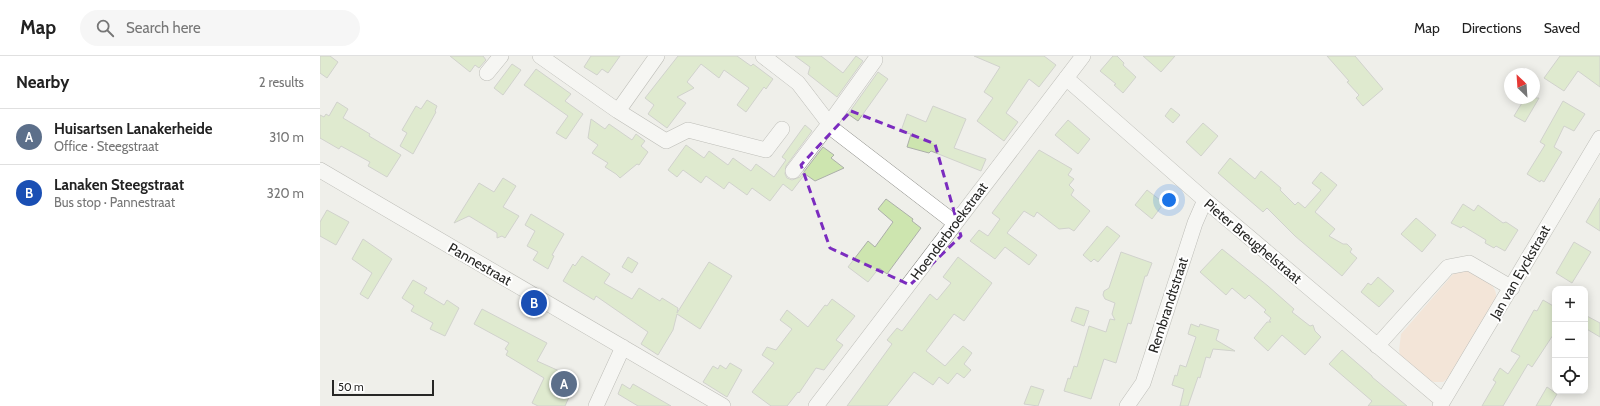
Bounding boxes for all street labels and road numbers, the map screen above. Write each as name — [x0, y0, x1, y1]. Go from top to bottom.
street label: Hoenderbroekstraat — [906, 178, 992, 283]
street label: Pieter Breughelstraat — [1200, 195, 1306, 287]
street label: Jan van Eyckstraat — [1485, 222, 1554, 323]
street label: Pannestraat — [445, 239, 515, 289]
street label: Rembrandtstraat — [1144, 255, 1192, 355]

